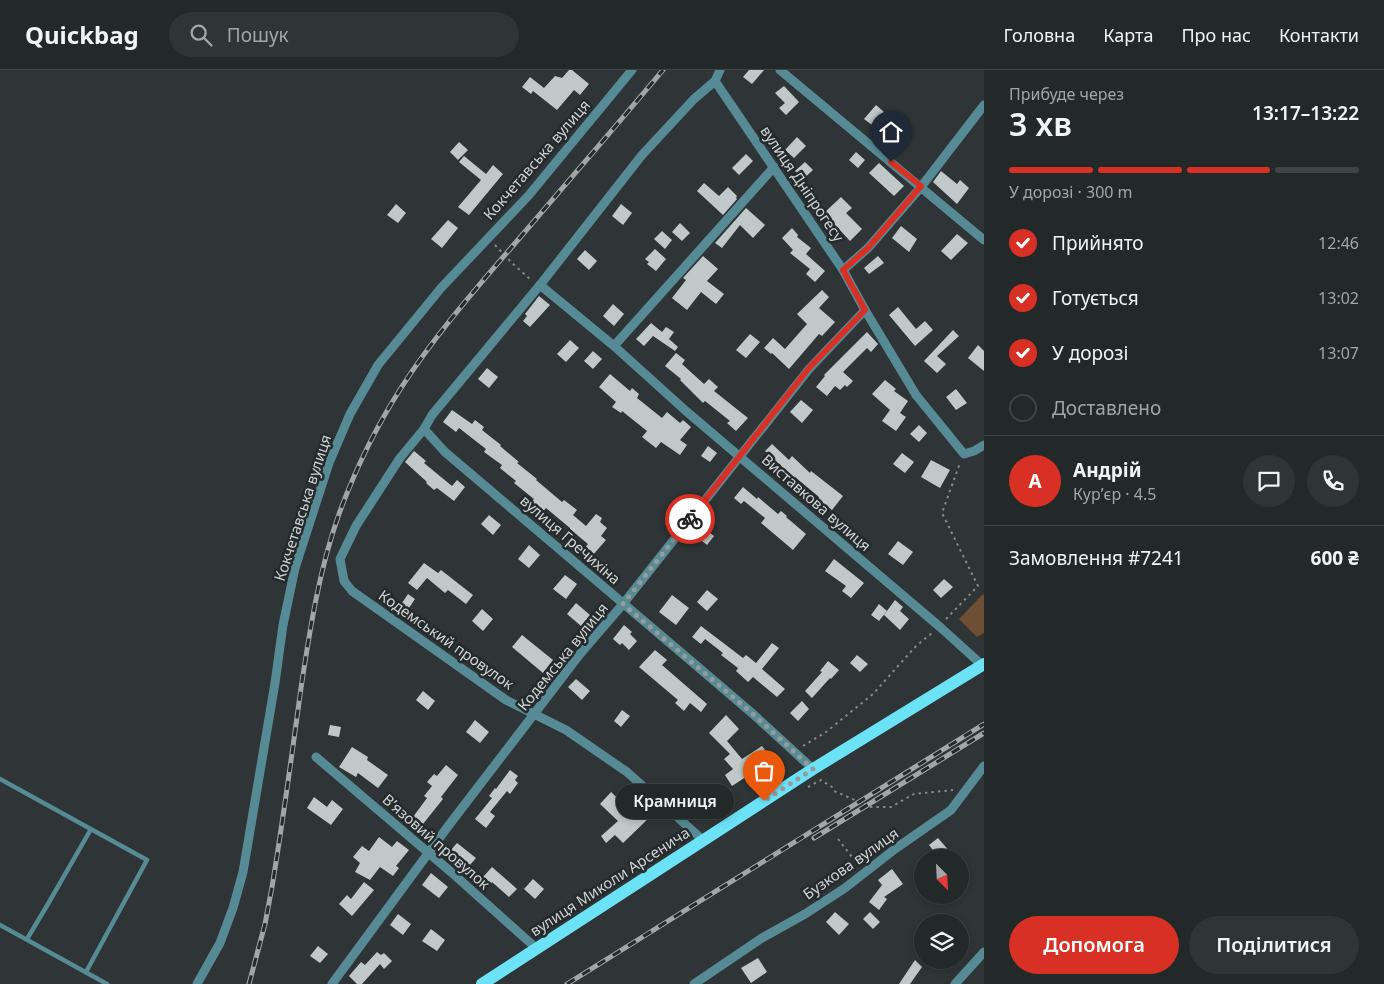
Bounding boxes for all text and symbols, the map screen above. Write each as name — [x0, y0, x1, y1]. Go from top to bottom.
search box — [169, 12, 519, 57]
text: Quickbag — [25, 18, 139, 51]
icon: search — [187, 21, 215, 49]
text: Пошук — [227, 22, 289, 48]
text: Головна — [1004, 23, 1075, 47]
text: Карта — [1103, 23, 1153, 47]
text: Про нас — [1181, 23, 1251, 47]
text: Контакти — [1279, 23, 1359, 47]
text: Прибуде через — [1009, 83, 1124, 105]
street label: Кокчетавська вулиця — [479, 95, 594, 224]
text: 13:17–13:22 — [1252, 100, 1359, 126]
text: 3 хв — [1009, 102, 1072, 145]
pin — [870, 111, 912, 162]
icon: home — [877, 118, 905, 146]
street label: вулиця Дніпрогесу — [757, 122, 849, 246]
text: У дорозі · 300 m — [1009, 181, 1133, 203]
icon: check — [1009, 229, 1037, 257]
text: Прийнято — [1052, 230, 1144, 256]
text: 12:46 — [1318, 232, 1359, 254]
icon: check — [1009, 284, 1037, 312]
text: Готується — [1052, 285, 1139, 311]
text: 13:02 — [1318, 287, 1359, 309]
icon: check — [1009, 339, 1037, 367]
text: У дорозі — [1052, 340, 1128, 366]
text: 13:07 — [1318, 342, 1359, 364]
text: Доставлено — [1052, 395, 1161, 421]
street label: Кокчетавська вулиця — [269, 432, 335, 584]
street label: Виставкова вулиця — [758, 449, 876, 555]
button: chat — [1243, 455, 1295, 507]
button: phone — [1307, 455, 1359, 507]
text: Андрій — [1073, 457, 1141, 483]
text: А — [1028, 468, 1042, 494]
text: Кур’єр · 4.5 — [1073, 483, 1156, 505]
street label: вулиця Гречихіна — [516, 490, 625, 588]
courier — [665, 494, 715, 544]
icon: bike — [676, 505, 704, 533]
text: Замовлення #7241 — [1009, 545, 1184, 571]
text: 600 ₴ — [1311, 545, 1359, 571]
street label: Кодемський провулок — [375, 585, 518, 694]
street label: Кодемська вулиця — [512, 598, 612, 714]
pin — [743, 750, 785, 801]
icon: bag — [750, 757, 778, 785]
callout: Крамниця — [616, 784, 734, 818]
street label: Вʼязовий провулок — [379, 789, 495, 894]
text: Крамниця — [633, 790, 717, 812]
street label: вулиця Миколи Арсенича — [526, 822, 693, 940]
street label: Бузкова вулиця — [799, 823, 902, 904]
north arrow — [914, 849, 969, 904]
map controls — [914, 849, 969, 969]
button: layers — [914, 914, 969, 969]
button: Допомога — [1009, 916, 1179, 974]
button: Поділитися — [1189, 916, 1359, 974]

